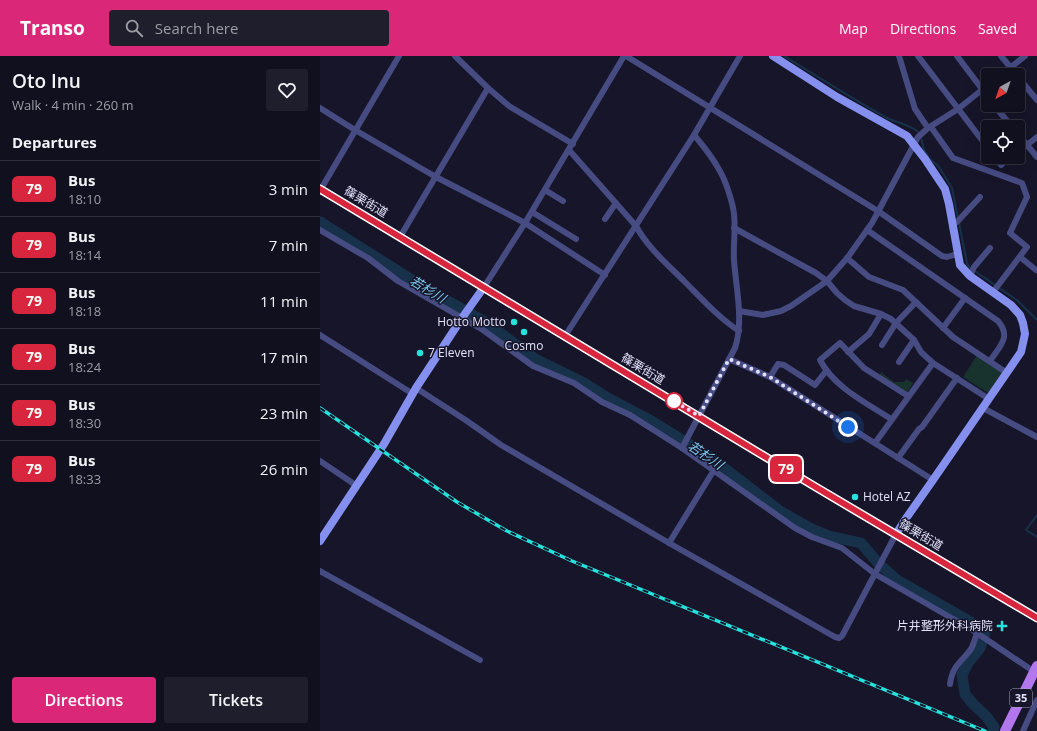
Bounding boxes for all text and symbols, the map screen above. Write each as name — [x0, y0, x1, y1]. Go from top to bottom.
search box — [109, 10, 389, 46]
text: Transo — [20, 15, 85, 41]
icon: search — [123, 17, 145, 39]
text: Search here — [155, 18, 238, 38]
text: Map — [839, 19, 868, 38]
text: Directions — [890, 19, 956, 38]
text: Saved — [978, 19, 1017, 38]
text: Oto Inu — [12, 68, 81, 94]
north arrow — [981, 68, 1025, 112]
map controls — [981, 68, 1025, 164]
button: heart — [266, 69, 308, 111]
text: Walk · 4 min · 260 m — [12, 96, 134, 114]
button: locate — [981, 120, 1025, 164]
text: Departures — [12, 132, 97, 152]
text: Bus — [68, 170, 95, 190]
text: 79 — [26, 179, 42, 198]
text: 3 min — [269, 179, 308, 199]
street label: 篠栗街道 — [341, 182, 391, 221]
text: 18:10 — [68, 190, 101, 208]
text: Bus — [68, 226, 95, 246]
text: 79 — [26, 235, 42, 254]
text: 7 min — [269, 235, 308, 255]
text: 18:14 — [68, 246, 101, 264]
water label: 若杉川 — [407, 271, 451, 308]
text: Bus — [68, 282, 95, 302]
text: 79 — [26, 291, 42, 310]
text: 11 min — [260, 291, 308, 311]
text: 18:18 — [68, 302, 101, 320]
place label: Hotto Motto — [437, 313, 506, 330]
marker: Hotto Motto — [509, 317, 519, 327]
marker: Cosmo — [519, 327, 529, 337]
place label: Cosmo — [505, 337, 543, 354]
text: Bus — [68, 338, 95, 358]
place label: 7 Eleven — [428, 344, 475, 361]
text: 79 — [26, 347, 42, 366]
text: 17 min — [260, 347, 308, 367]
marker: 7 Eleven — [415, 348, 425, 358]
street label: 篠栗街道 — [618, 349, 668, 388]
text: 18:24 — [68, 358, 101, 376]
unlabelled marker — [665, 392, 683, 410]
text: Bus — [68, 394, 95, 414]
text: 79 — [26, 403, 42, 422]
text: 23 min — [260, 403, 308, 423]
text: 18:30 — [68, 414, 101, 432]
your location — [838, 417, 858, 437]
water label: 若杉川 — [685, 437, 729, 474]
text: Bus — [68, 450, 95, 470]
line badge: 79 — [768, 456, 804, 482]
text: 79 — [26, 459, 42, 478]
text: 26 min — [260, 459, 308, 479]
text: 79 — [778, 459, 794, 478]
text: 18:33 — [68, 470, 101, 488]
place label: Hotel AZ — [863, 488, 911, 505]
marker: Hotel AZ — [850, 492, 860, 502]
street label: 篠栗街道 — [896, 515, 946, 554]
place label: 片井整形外科病院 — [897, 617, 993, 634]
marker: 片井整形外科病院 — [996, 620, 1008, 632]
button: Directions — [12, 677, 156, 723]
button: Tickets — [164, 677, 308, 723]
road number: 35 — [1010, 689, 1032, 707]

